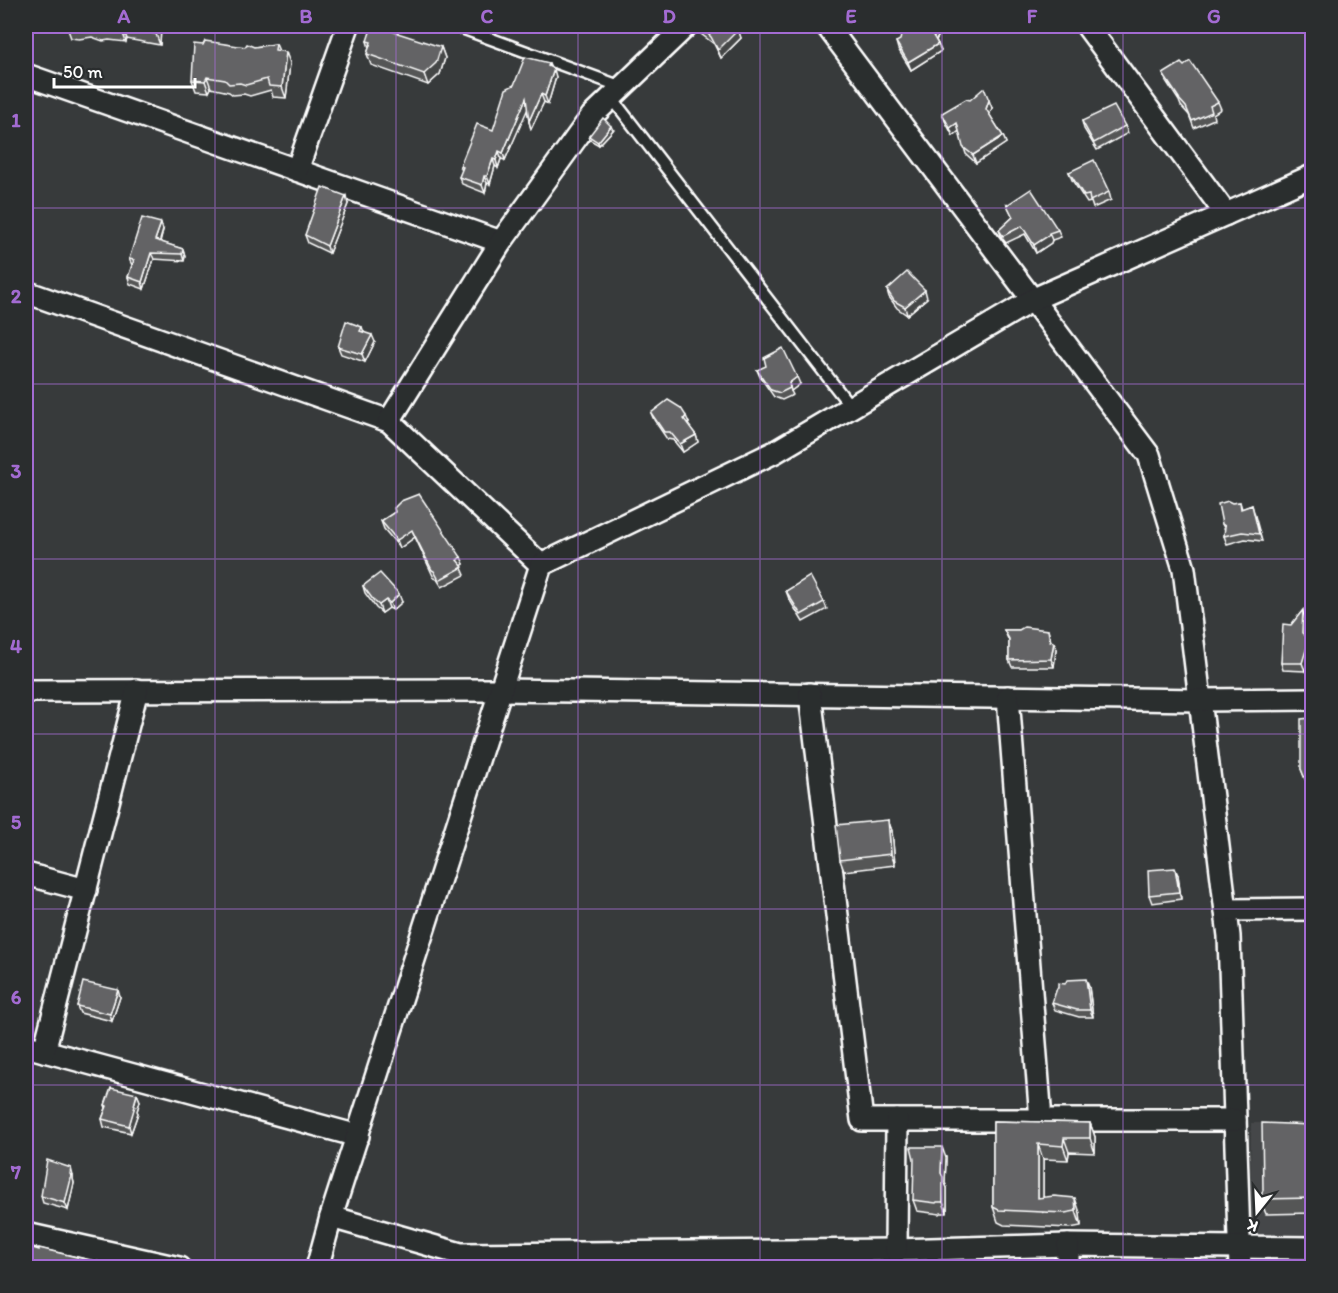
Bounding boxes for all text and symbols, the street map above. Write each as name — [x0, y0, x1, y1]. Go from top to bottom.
text: A — [117, 4, 131, 28]
text: B — [300, 4, 313, 28]
text: C — [481, 4, 494, 28]
text: D — [662, 4, 676, 28]
text: E — [845, 4, 857, 28]
text: F — [1027, 4, 1038, 28]
text: G — [1207, 4, 1221, 28]
scale bar — [54, 51, 195, 89]
text: 50 m — [63, 61, 103, 83]
text: 1 — [11, 108, 21, 132]
text: 2 — [11, 284, 22, 308]
text: 3 — [11, 459, 22, 483]
text: 4 — [10, 634, 22, 658]
text: 5 — [11, 810, 22, 834]
text: 6 — [11, 985, 22, 1009]
text: 7 — [10, 1160, 21, 1184]
north arrow — [1227, 1182, 1287, 1242]
text: K — [1244, 1215, 1260, 1236]

